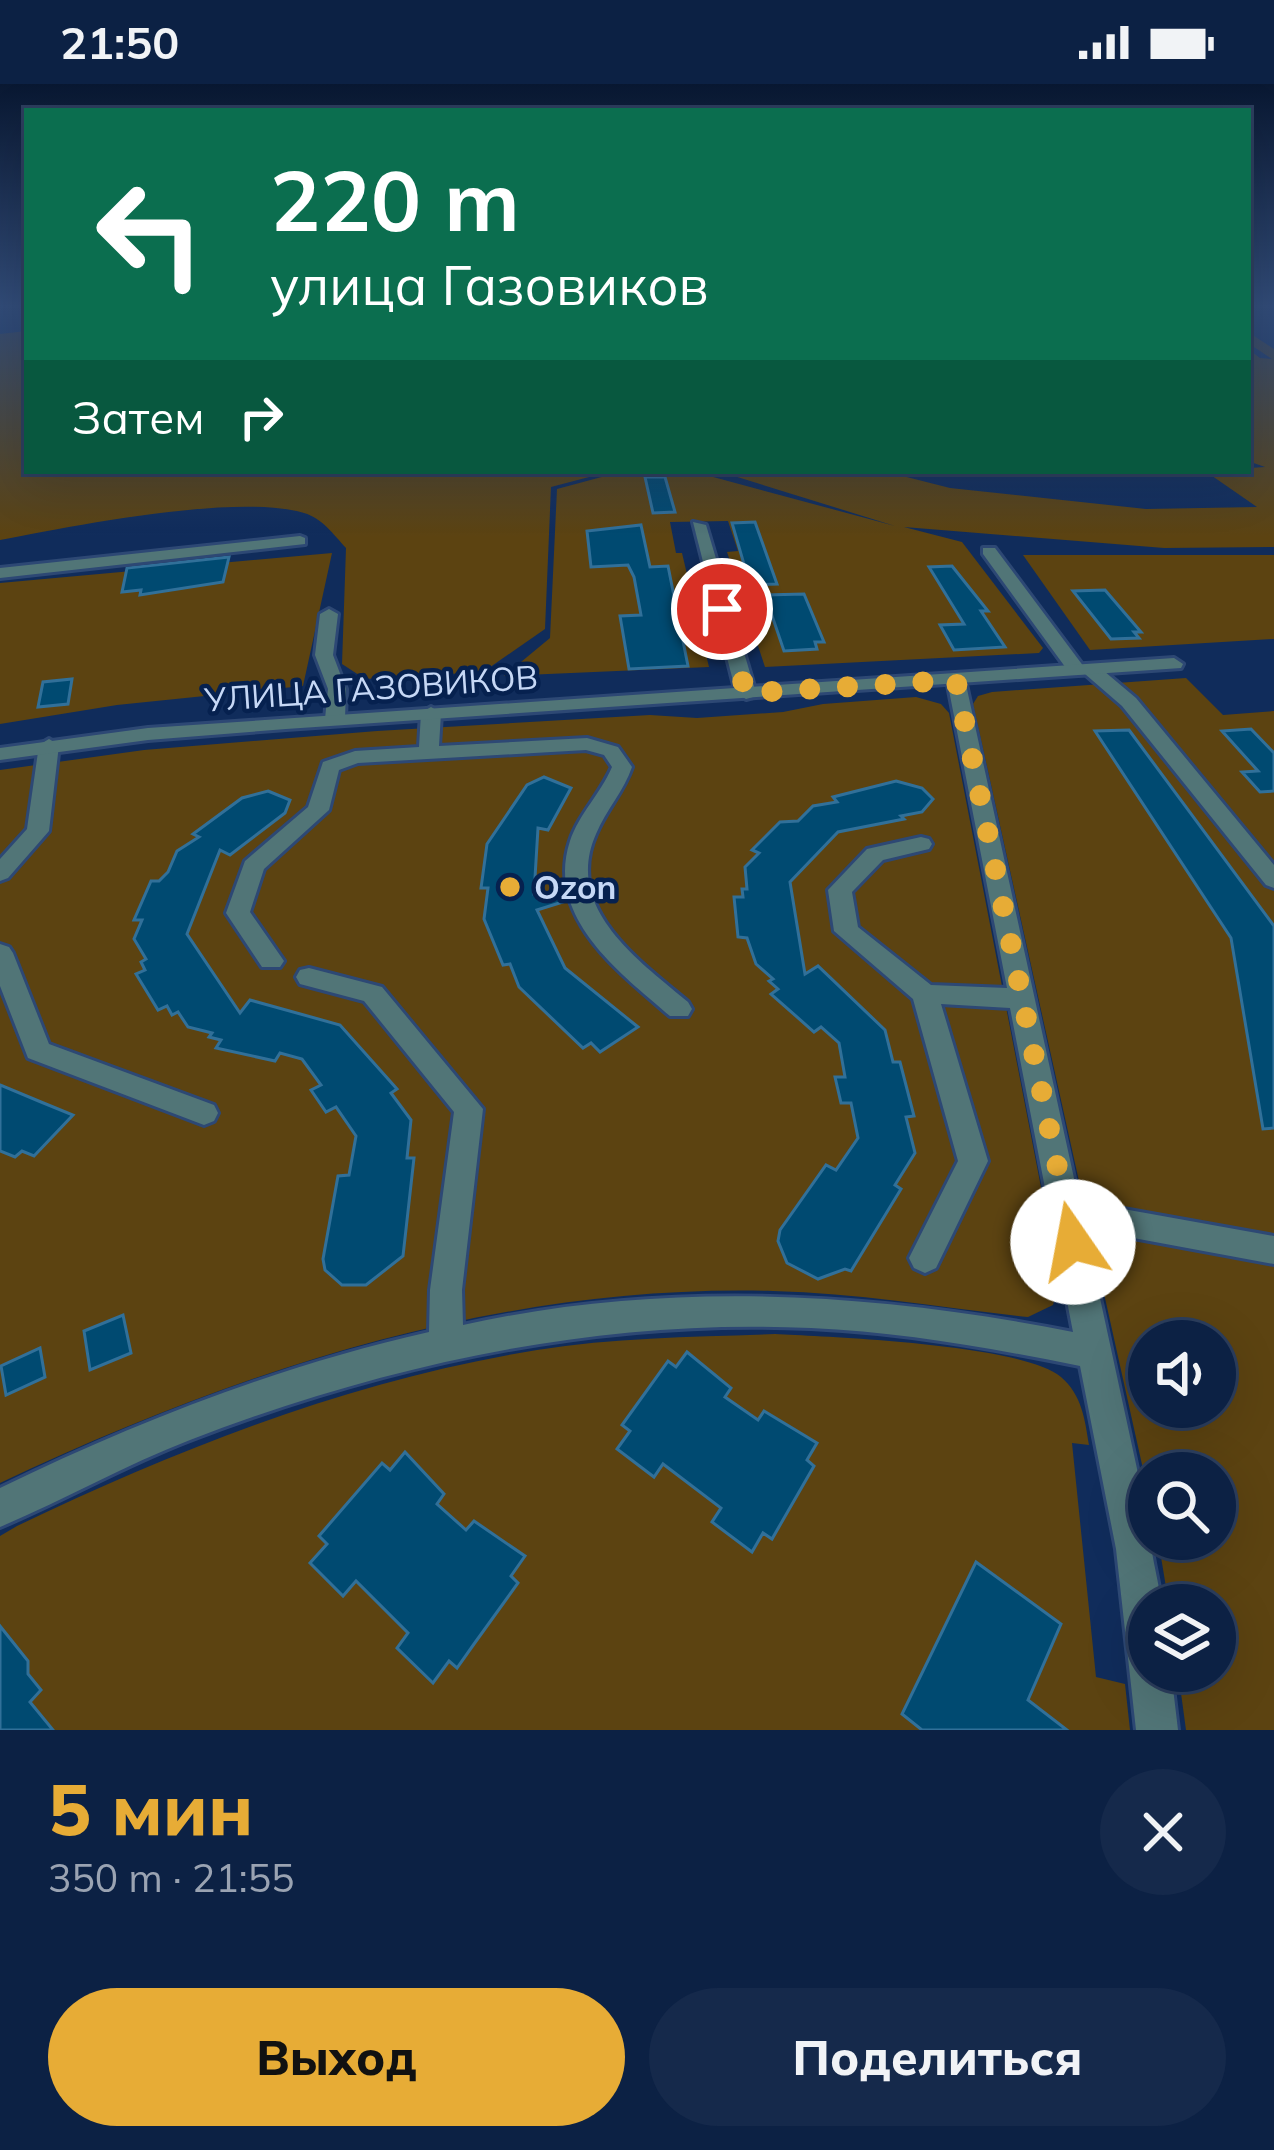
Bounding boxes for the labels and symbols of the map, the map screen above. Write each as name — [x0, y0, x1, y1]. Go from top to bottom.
pin — [671, 558, 773, 660]
street label: УЛИЦА ГАЗОВИКОВ — [202, 655, 539, 720]
place label: Ozon — [534, 866, 616, 907]
marker: Ozon — [497, 874, 523, 900]
position arrow — [1010, 1179, 1136, 1305]

